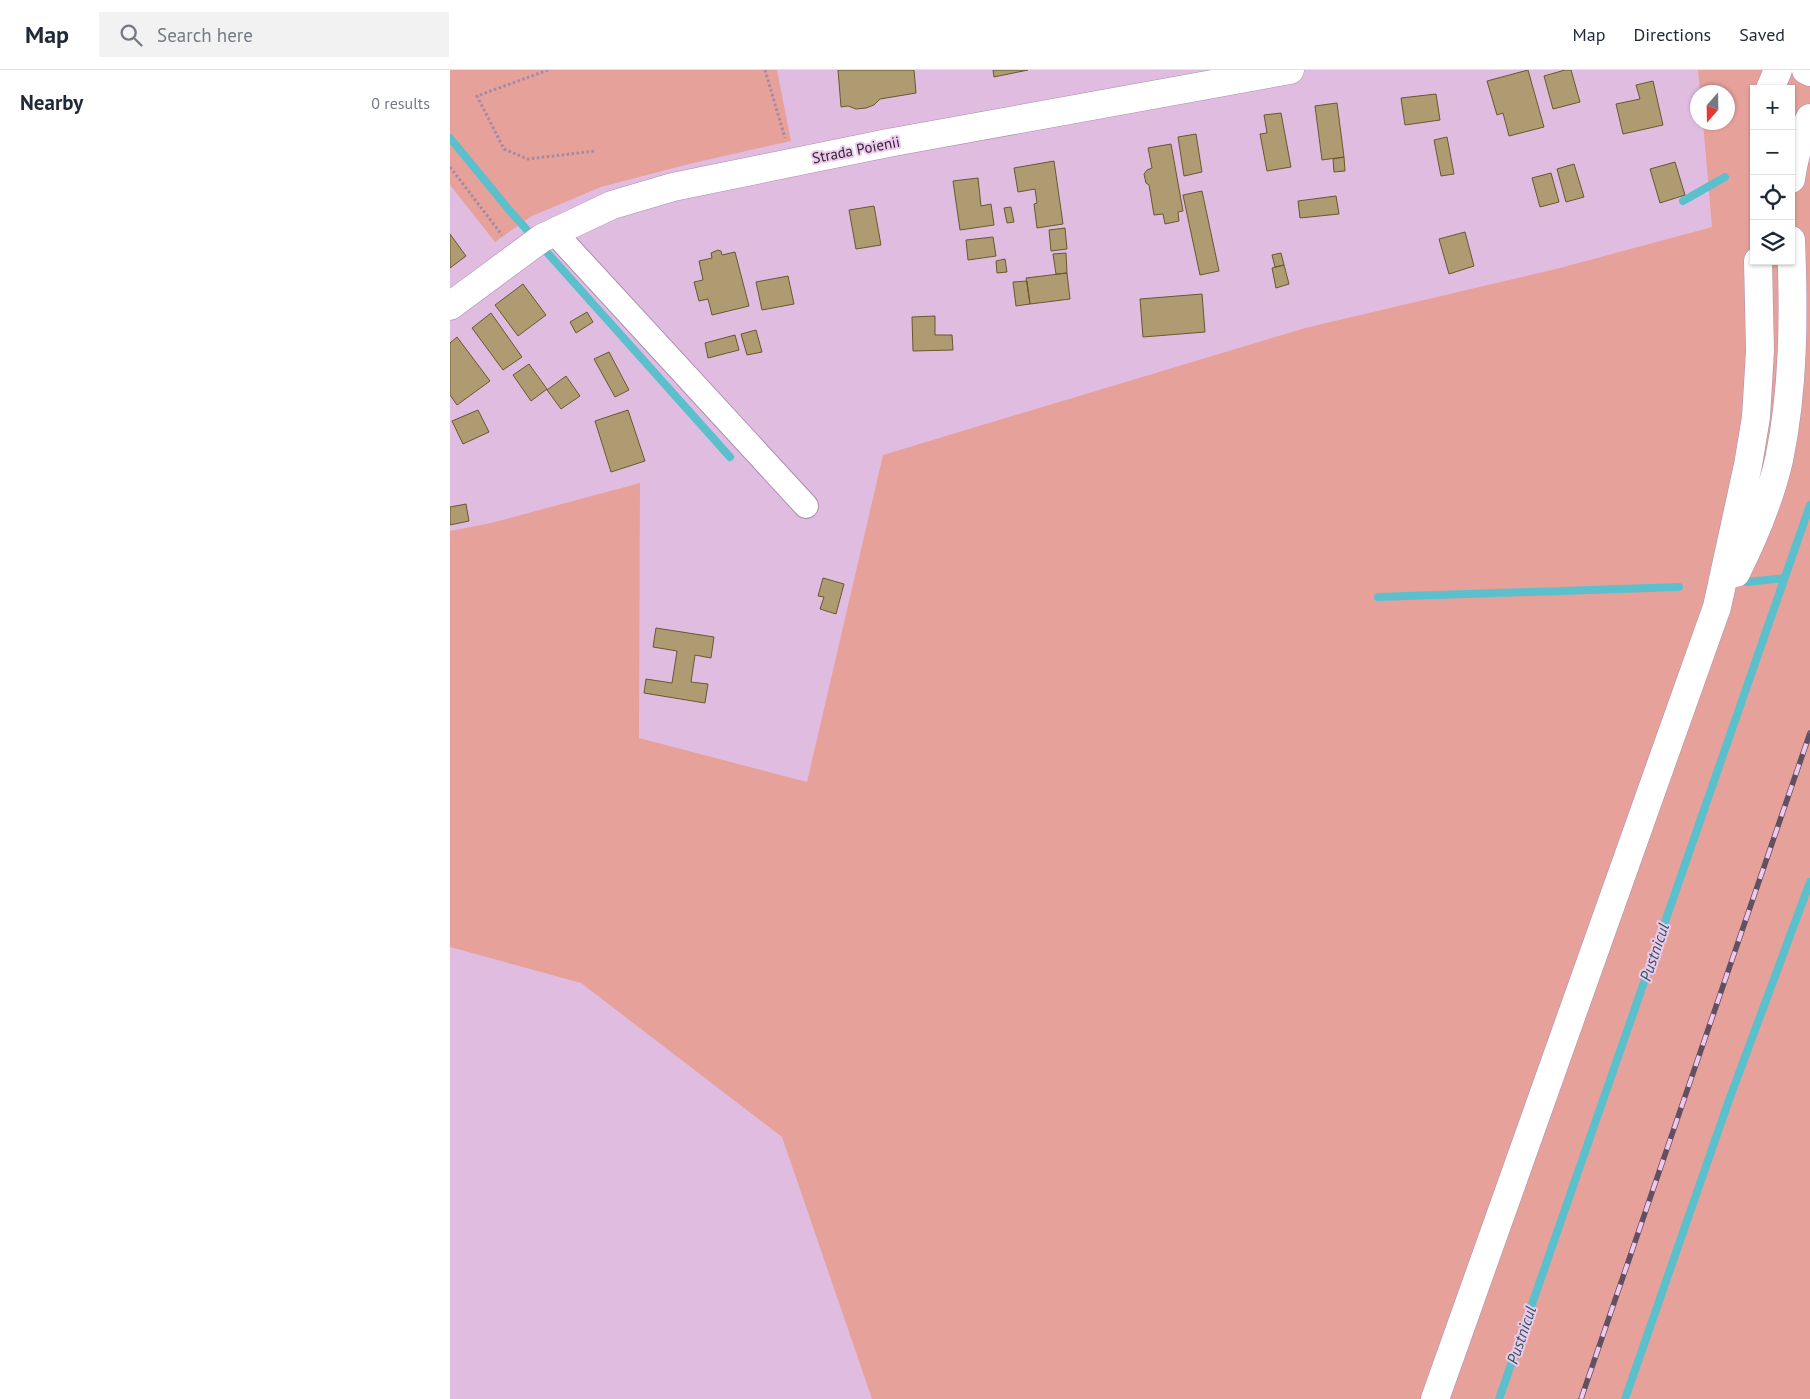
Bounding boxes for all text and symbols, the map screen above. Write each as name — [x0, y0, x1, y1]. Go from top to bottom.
search box — [99, 12, 449, 57]
text: Map — [25, 19, 69, 50]
icon: search — [117, 21, 145, 49]
text: Search here — [157, 23, 253, 47]
text: Map — [1573, 23, 1605, 46]
text: Directions — [1633, 23, 1711, 46]
text: Saved — [1739, 23, 1785, 46]
north arrow — [1690, 85, 1735, 130]
map controls — [1750, 85, 1795, 265]
button: + — [1750, 85, 1795, 130]
text: Nearby — [20, 89, 83, 116]
text: 0 results — [371, 93, 430, 113]
button: − — [1750, 130, 1795, 175]
street label: Strada Poienii — [810, 132, 901, 167]
button: locate — [1750, 175, 1795, 220]
button: layers — [1750, 220, 1795, 265]
water label: Pustnicul — [1635, 920, 1673, 984]
water label: Pustnicul — [1502, 1303, 1540, 1367]

